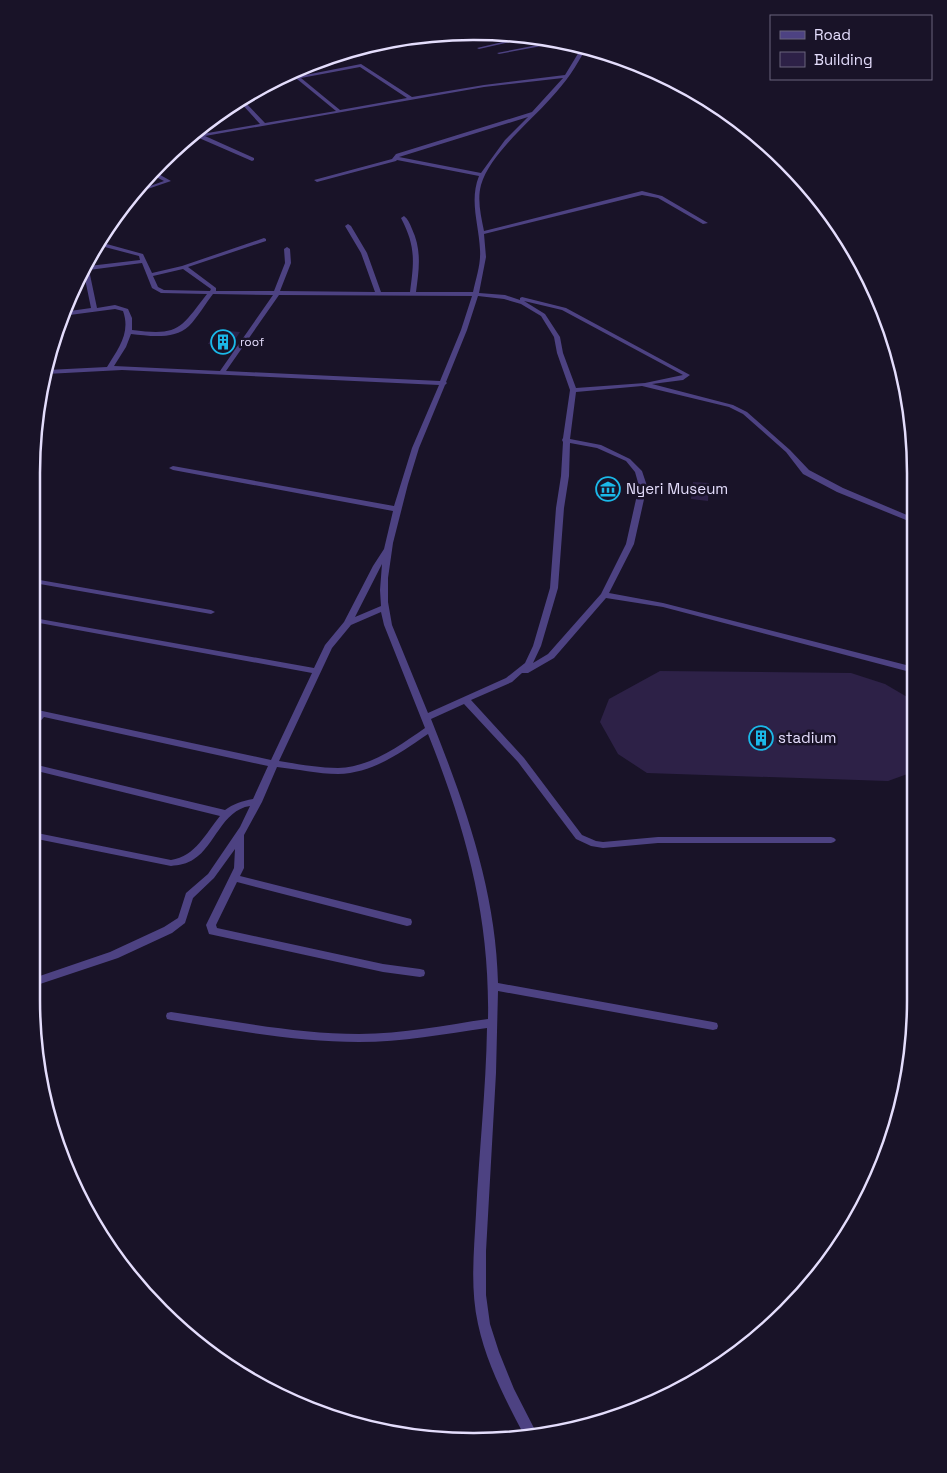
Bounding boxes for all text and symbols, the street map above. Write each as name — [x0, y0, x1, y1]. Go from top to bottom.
legend — [770, 15, 932, 80]
text: Road — [814, 25, 851, 44]
text: Building — [814, 50, 873, 69]
building icon: roof — [210, 329, 236, 355]
place label: roof — [240, 334, 264, 350]
museum icon: Nyeri Museum — [595, 476, 621, 502]
place label: Nyeri Museum — [626, 479, 728, 498]
building icon: stadium — [748, 725, 774, 751]
place label: stadium — [778, 728, 836, 747]

